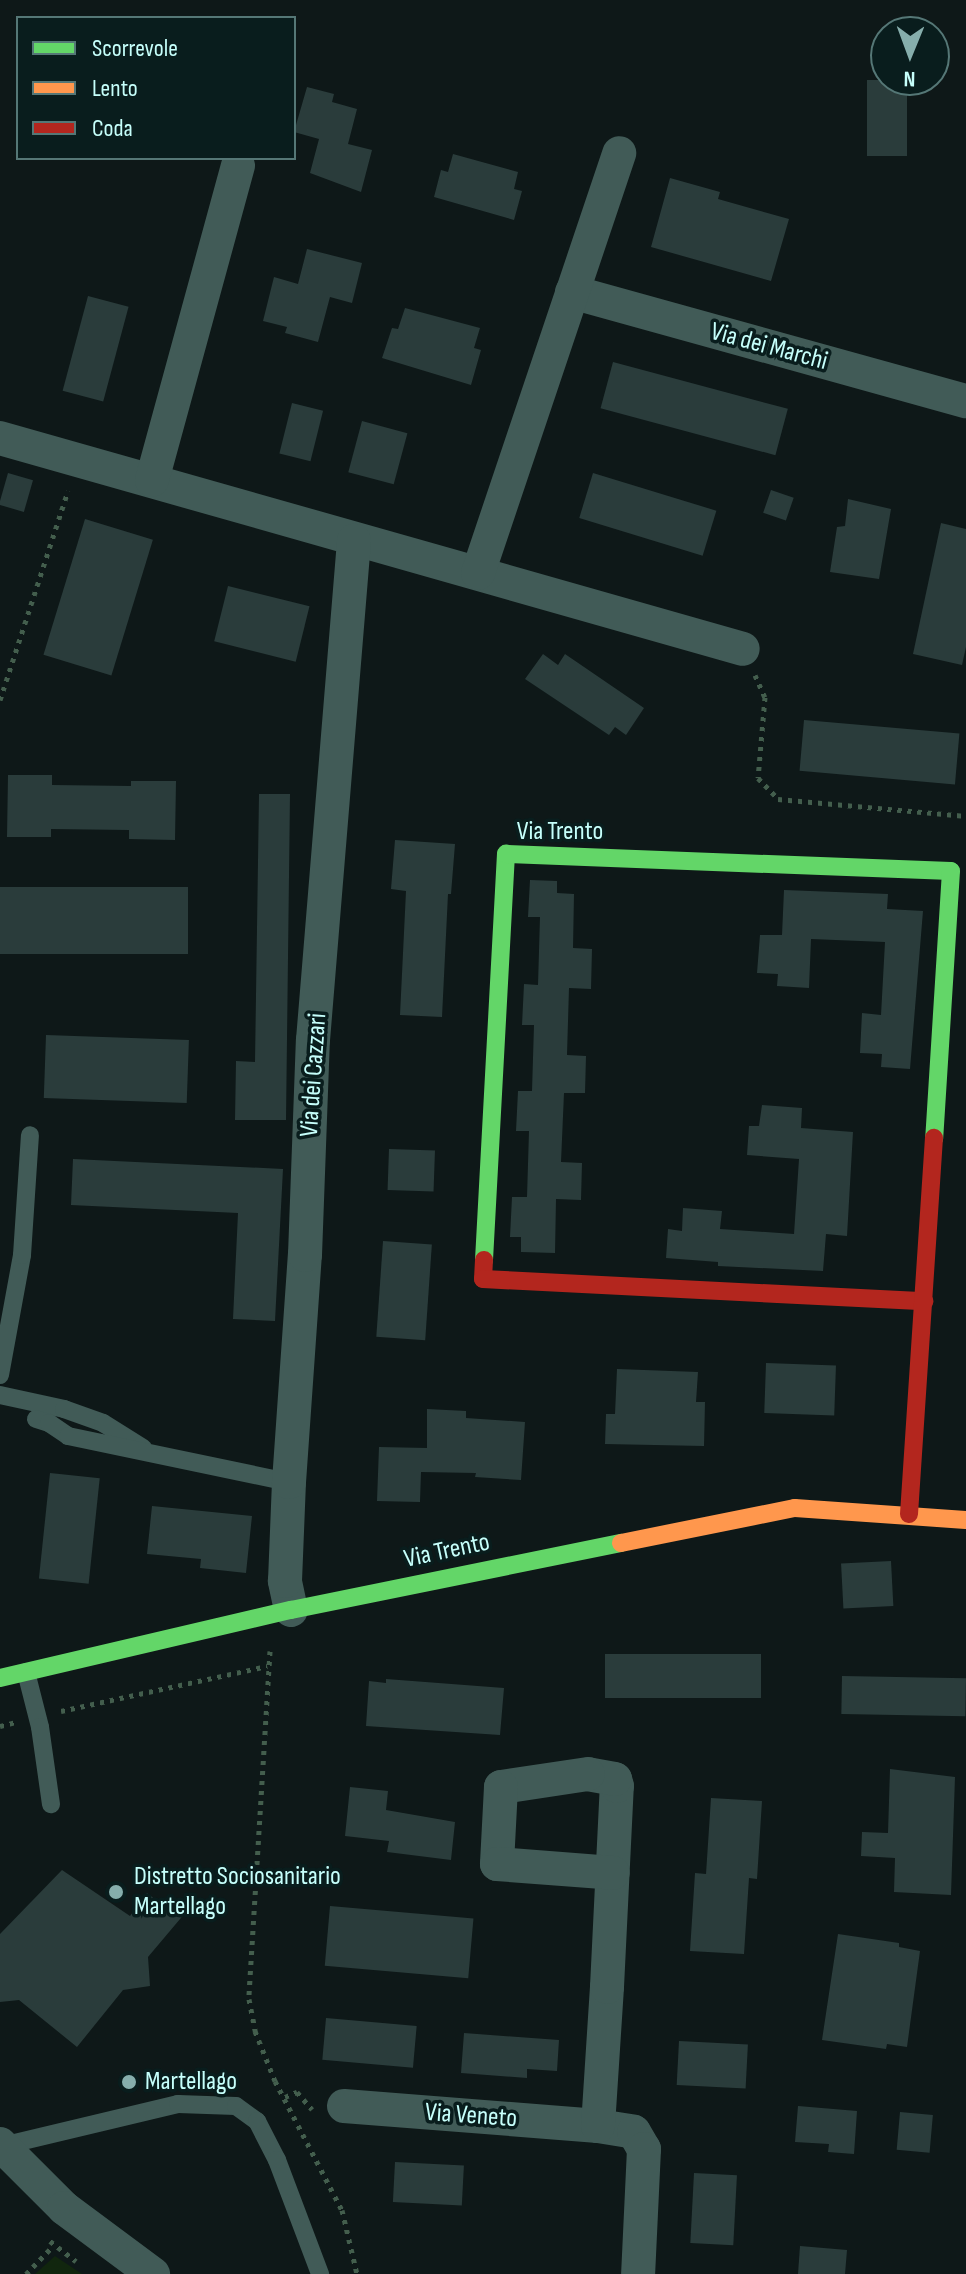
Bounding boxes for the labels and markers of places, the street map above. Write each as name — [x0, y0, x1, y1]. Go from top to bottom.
place label: Distretto Sociosanitario Martellago — [134, 1861, 341, 1922]
marker: Distretto Sociosanitario Martellago — [105, 1881, 127, 1903]
place label: Martellago — [145, 2066, 237, 2098]
marker: Martellago — [120, 2073, 138, 2091]

